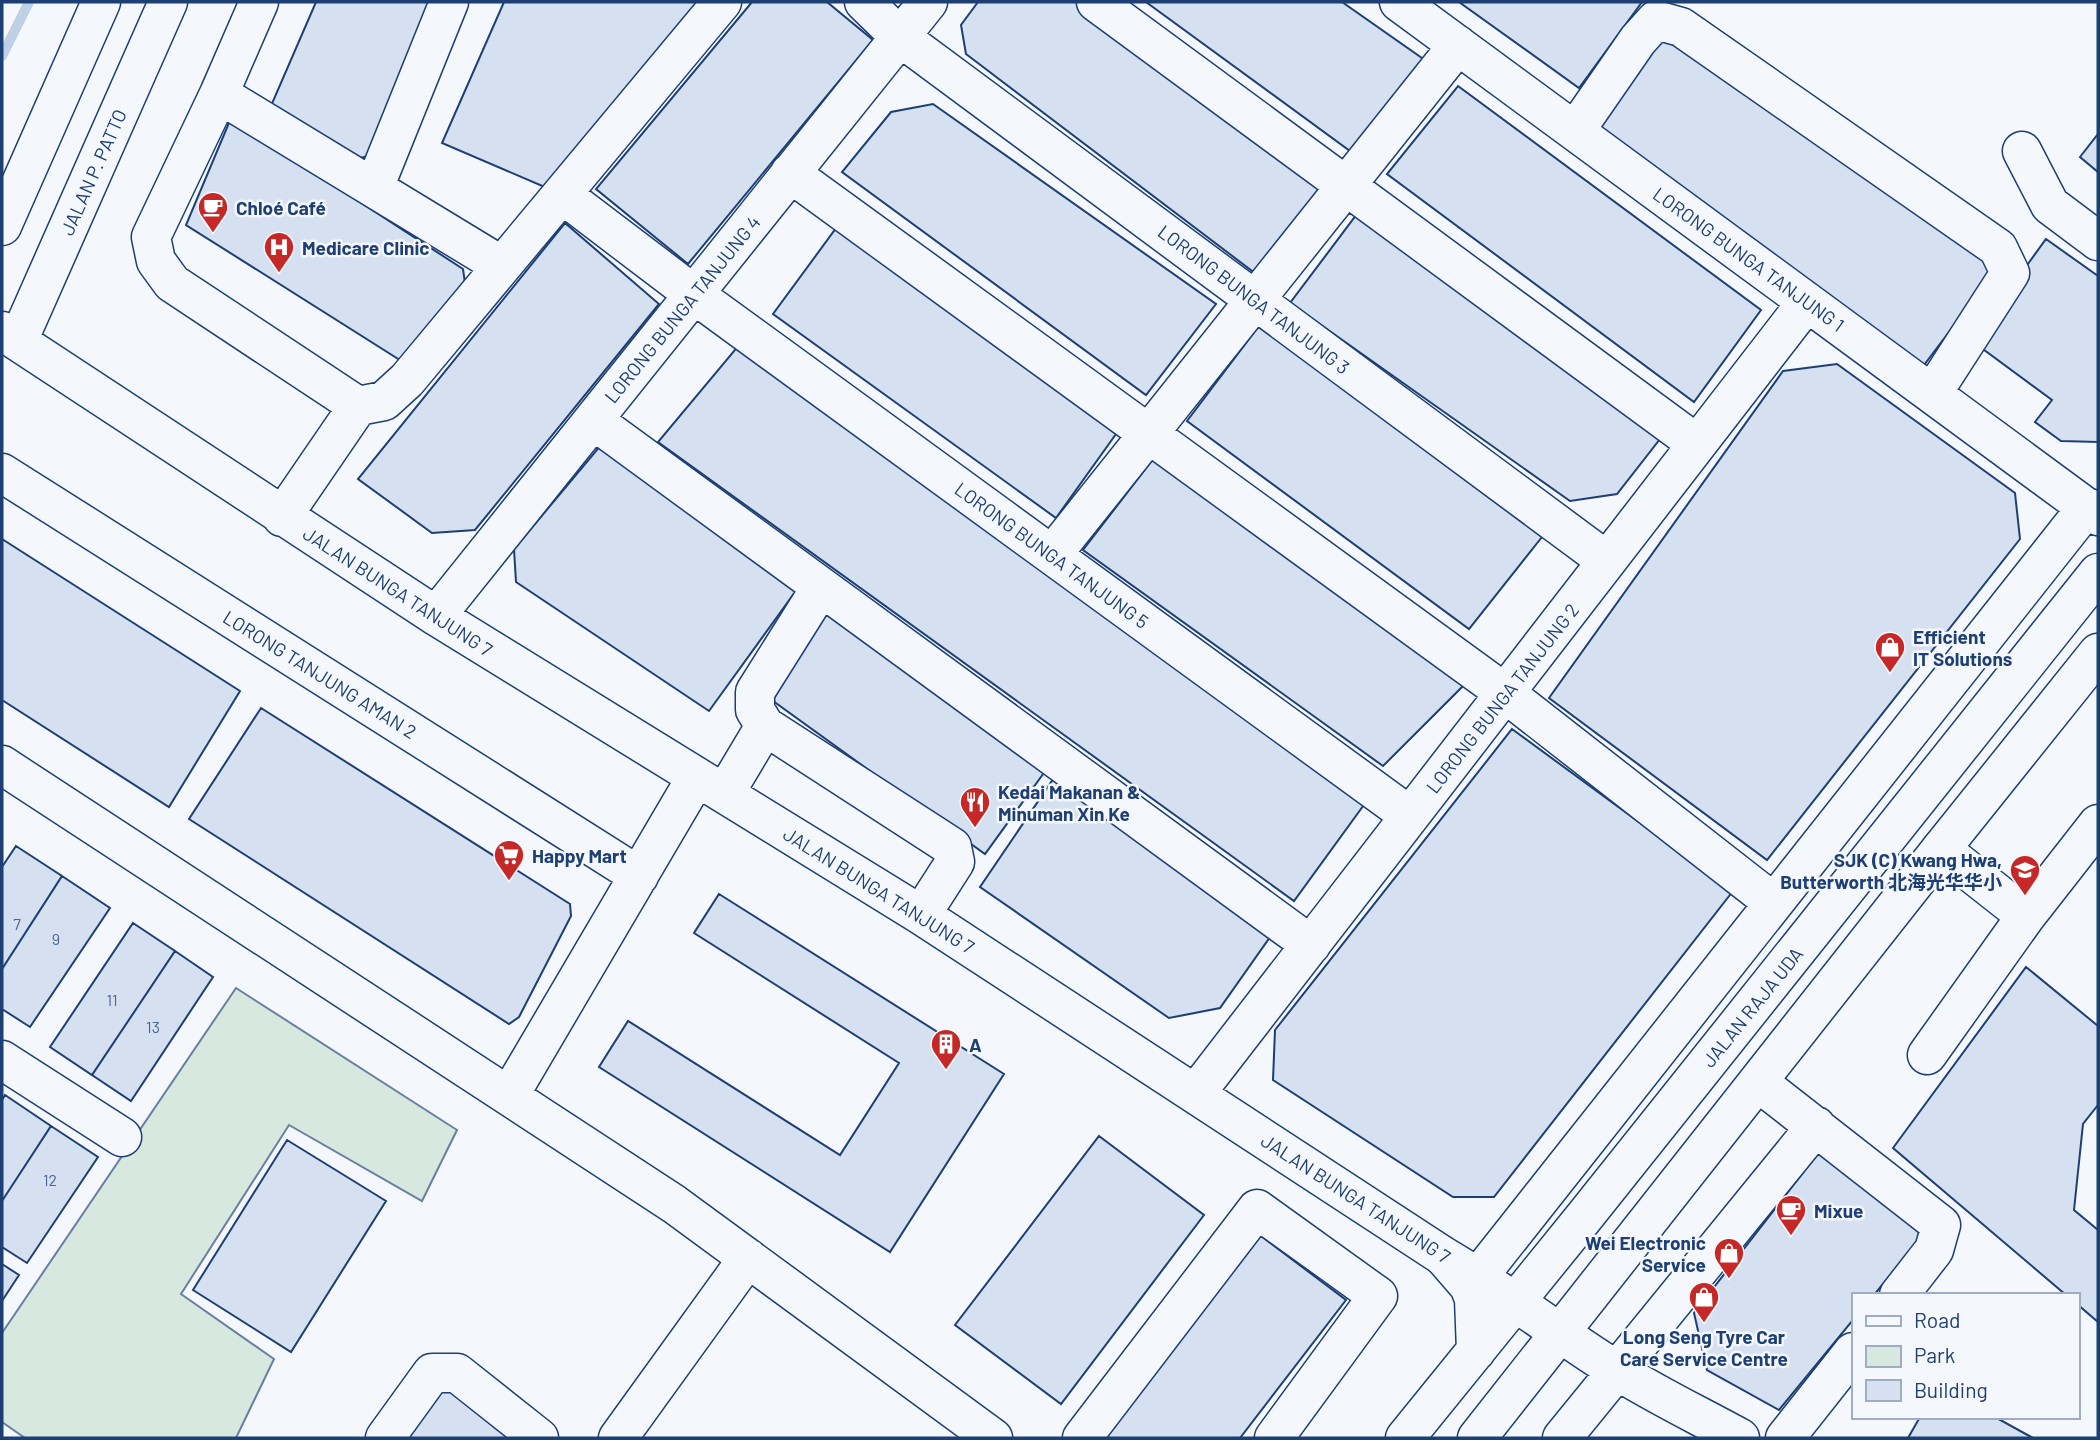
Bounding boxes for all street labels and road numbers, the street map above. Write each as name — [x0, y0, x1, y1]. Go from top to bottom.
street label: JALAN P. PATTO — [55, 105, 131, 239]
street label: LORONG BUNGA TANJUNG 1 — [1649, 182, 1849, 336]
street label: LORONG BUNGA TANJUNG 4 — [599, 211, 765, 407]
street label: LORONG BUNGA TANJUNG 3 — [1154, 219, 1354, 379]
street label: LORONG BUNGA TANJUNG 5 — [951, 477, 1153, 633]
street label: JALAN BUNGA TANJUNG 7 — [299, 521, 497, 661]
street label: LORONG BUNGA TANJUNG 2 — [1421, 599, 1583, 797]
street label: LORONG TANJUNG AMAN 2 — [219, 605, 421, 743]
street label: JALAN BUNGA TANJUNG 7 — [779, 822, 979, 958]
street label: JALAN RAJA UDA — [1697, 942, 1807, 1072]
street label: JALAN BUNGA TANJUNG 7 — [1257, 1128, 1455, 1268]

